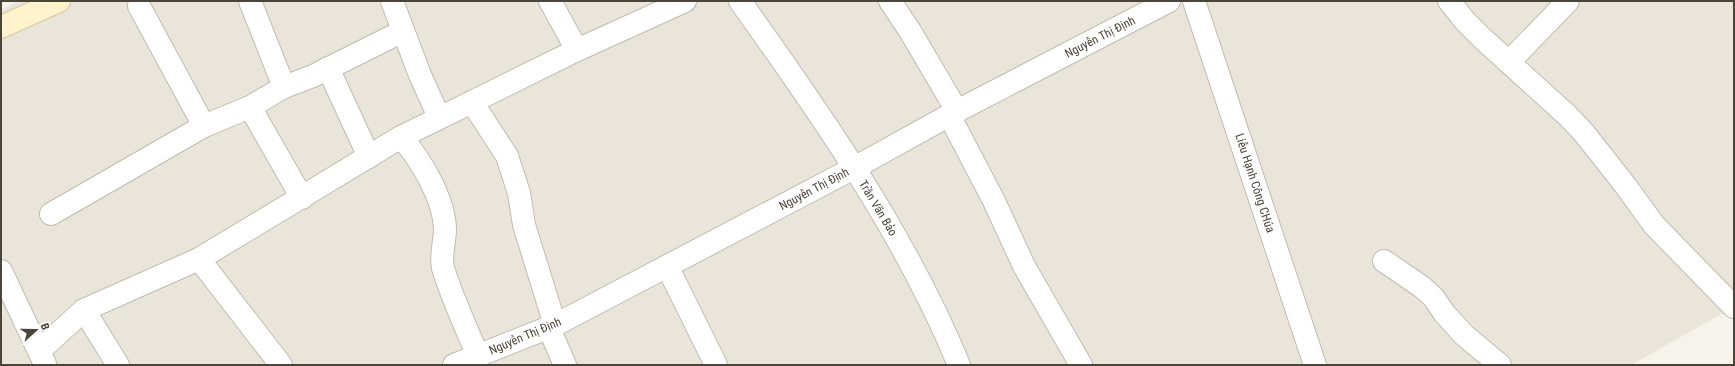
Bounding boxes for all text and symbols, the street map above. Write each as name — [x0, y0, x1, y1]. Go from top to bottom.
street label: Nguyễn Thị Định — [1063, 13, 1138, 61]
street label: Liễu Hạnh Công CHúa — [1232, 132, 1278, 235]
street label: Nguyễn Thị Định — [777, 165, 851, 213]
street label: Trần Văn Bảo — [856, 178, 900, 238]
north arrow — [16, 310, 56, 350]
street label: Nguyễn Thị Định — [487, 314, 563, 357]
text: B — [38, 321, 52, 332]

